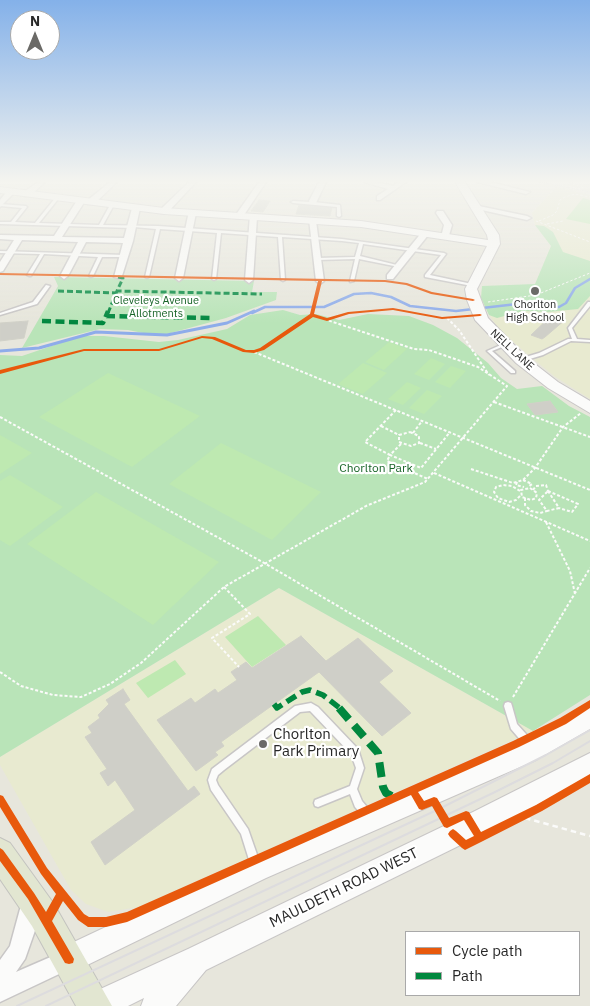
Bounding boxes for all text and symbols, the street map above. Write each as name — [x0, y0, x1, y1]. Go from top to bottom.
north arrow — [10, 10, 60, 60]
text: N — [30, 12, 40, 30]
marker: Chorlton High School — [529, 285, 541, 297]
park label: Cleveleys Avenue Allotments — [113, 294, 199, 320]
place label: Chorlton High School — [506, 298, 564, 324]
street label: NELL LANE — [487, 326, 537, 374]
park label: Chorlton Park — [339, 462, 413, 476]
place label: Chorlton Park Primary — [273, 726, 359, 761]
marker: Chorlton Park Primary — [257, 738, 269, 750]
street label: MAULDETH ROAD WEST — [267, 844, 421, 932]
legend — [405, 931, 580, 996]
text: Cycle path — [452, 941, 523, 960]
text: Path — [452, 966, 483, 985]

